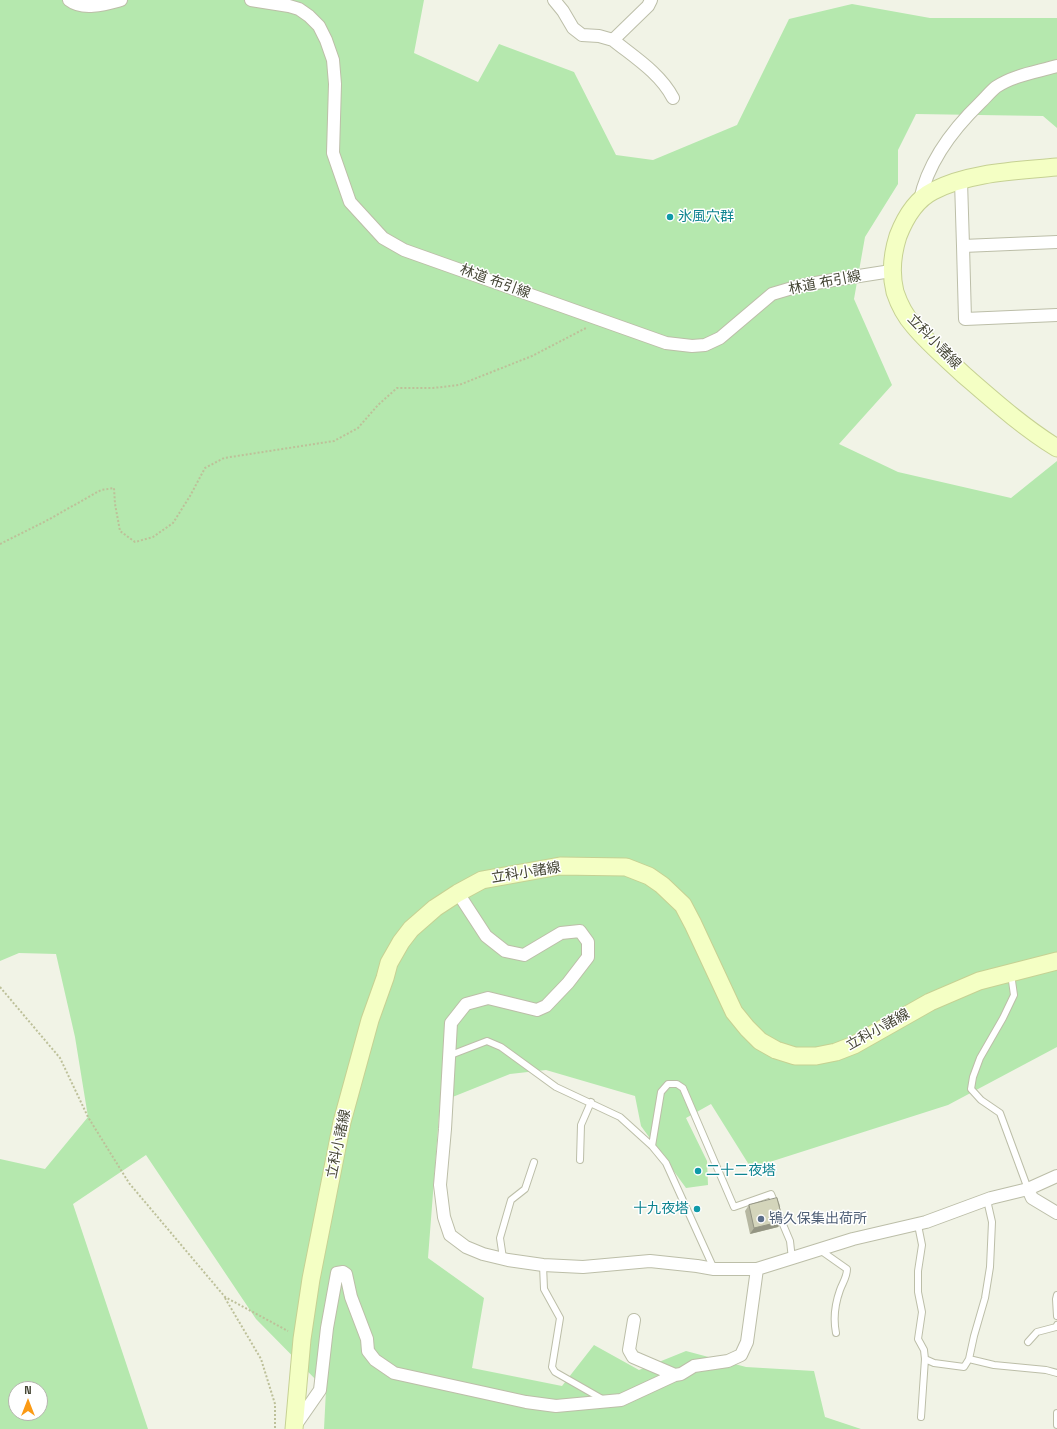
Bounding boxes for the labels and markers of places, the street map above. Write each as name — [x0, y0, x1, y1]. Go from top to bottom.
place label: 氷風穴群 — [678, 209, 734, 225]
marker: 氷風穴群 — [665, 212, 675, 222]
place label: 二十二夜塔 — [706, 1163, 776, 1179]
marker: 二十二夜塔 — [693, 1166, 703, 1176]
place label: 十九夜塔 — [633, 1201, 689, 1217]
marker: 十九夜塔 — [692, 1204, 702, 1214]
place label: 鴇久保集出荷所 — [769, 1211, 867, 1227]
marker: 鴇久保集出荷所 — [756, 1214, 766, 1224]

